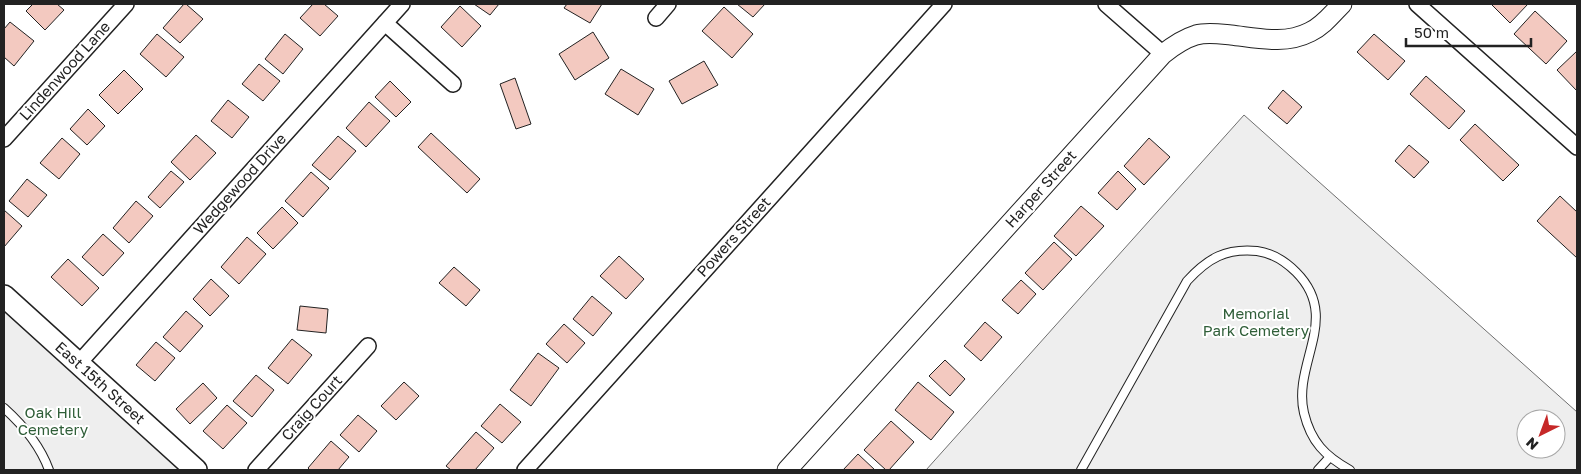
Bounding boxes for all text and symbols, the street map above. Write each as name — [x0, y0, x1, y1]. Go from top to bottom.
scale bar — [1406, 15, 1531, 47]
street label: Lindenwood Lane — [15, 17, 114, 123]
text: 50 m — [1414, 23, 1449, 41]
street label: Wedgewood Drive — [189, 129, 290, 238]
street label: Harper Street — [1001, 146, 1080, 231]
street label: Powers Street — [693, 193, 774, 280]
park label: Memorial Park Cemetery — [1203, 304, 1310, 339]
street label: East 15th Street — [52, 337, 149, 427]
street label: Craig Court — [277, 371, 345, 444]
park label: Oak Hill Cemetery — [18, 403, 89, 438]
north arrow — [1516, 409, 1566, 459]
text: N — [1522, 434, 1542, 454]

